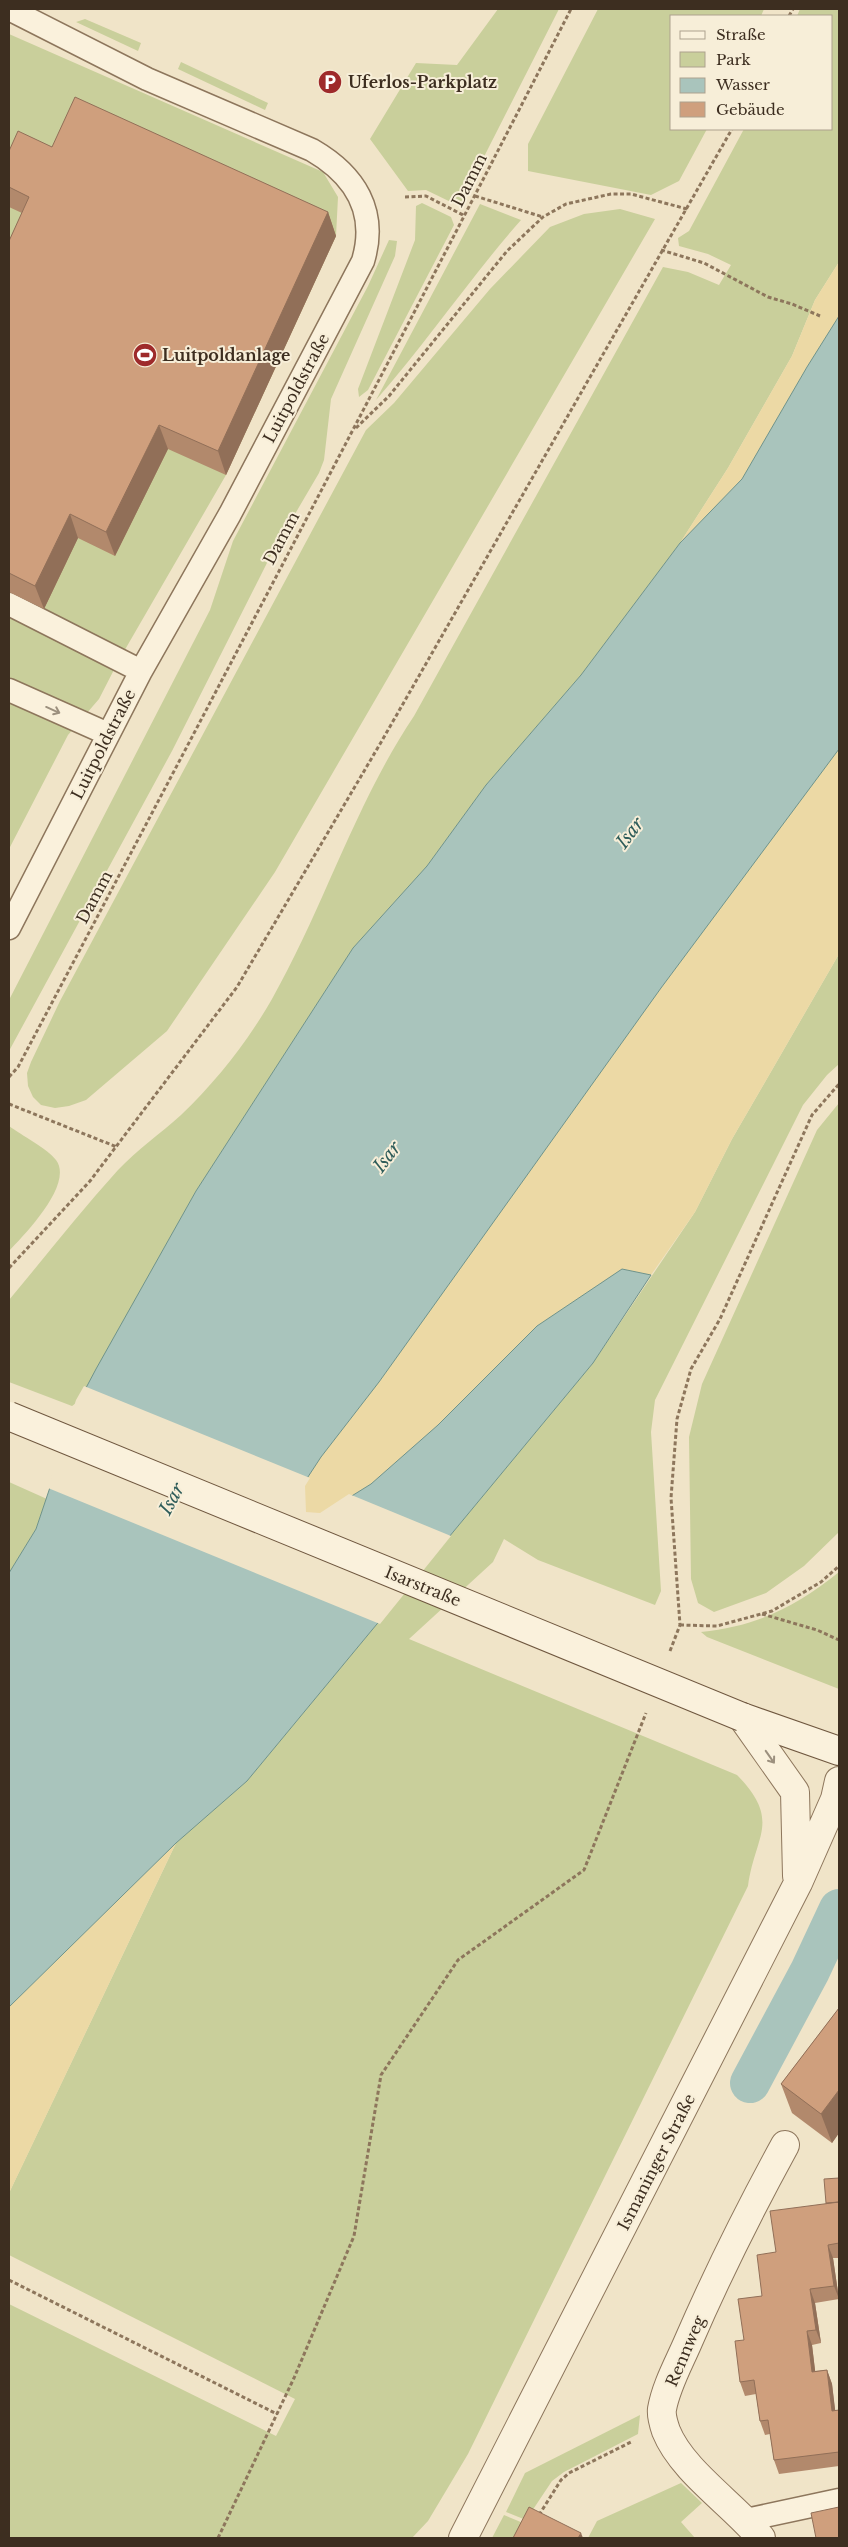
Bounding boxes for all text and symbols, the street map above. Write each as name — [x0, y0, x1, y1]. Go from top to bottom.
legend — [670, 15, 833, 130]
text: Straße — [716, 25, 766, 44]
text: Park — [716, 50, 752, 69]
parking icon: Uferlos-Parkplatz — [317, 69, 343, 95]
place label: Uferlos-Parkplatz — [348, 72, 497, 92]
text: Wasser — [715, 75, 771, 94]
text: Gebäude — [716, 100, 785, 119]
street label: Damm — [447, 150, 491, 210]
street label: Luitpoldstraße — [259, 330, 333, 446]
sports icon: Luitpoldanlage — [132, 342, 158, 368]
place label: Luitpoldanlage — [162, 345, 290, 365]
street label: Damm — [259, 508, 303, 568]
street label: Luitpoldstraße — [67, 686, 139, 802]
one-way arrow — [45, 705, 60, 715]
water label: Isar — [611, 813, 649, 853]
street label: Damm — [72, 867, 116, 927]
water label: Isar — [368, 1137, 406, 1177]
water label: Isar — [154, 1479, 190, 1520]
street label: Isarstraße — [382, 1562, 464, 1610]
one-way arrow — [765, 1750, 775, 1764]
street label: Ismaninger Straße — [613, 2090, 699, 2234]
street label: Rennweg — [661, 2312, 709, 2390]

